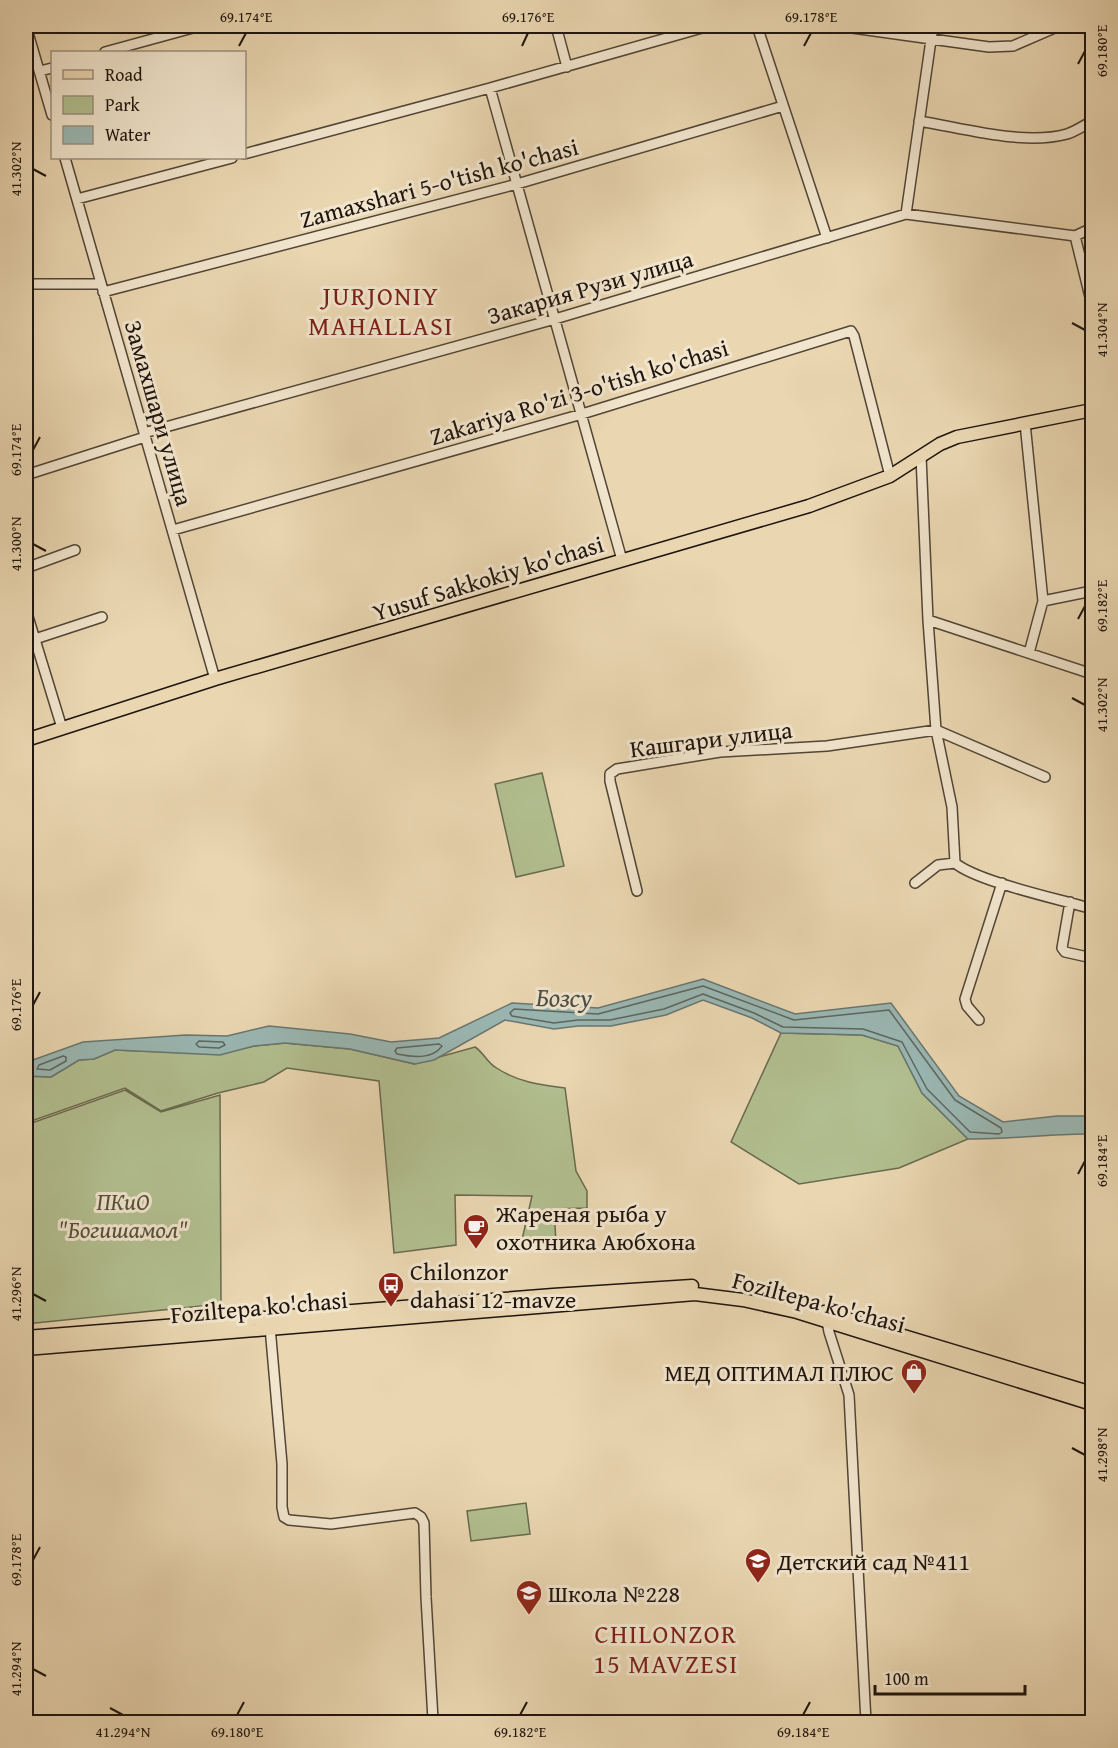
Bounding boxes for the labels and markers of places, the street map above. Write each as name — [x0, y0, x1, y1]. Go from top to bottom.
place label: Жареная рыба у охотника Аюбхона — [495, 1196, 696, 1259]
cafe icon: Жареная рыба у охотника Аюбхона — [461, 1212, 491, 1250]
place label: Chilonzor dahasi 12-mavze — [410, 1254, 576, 1317]
bus stop icon: Chilonzor dahasi 12-mavze — [376, 1270, 406, 1308]
place label: МЕД ОПТИМАЛ ПЛЮС — [665, 1355, 894, 1390]
shop icon: МЕД ОПТИМАЛ ПЛЮС — [899, 1357, 929, 1395]
place label: Детский сад №411 — [776, 1544, 970, 1579]
school or university icon: Детский сад №411 — [743, 1546, 773, 1584]
place label: Школа №228 — [548, 1576, 680, 1611]
school or university icon: Школа №228 — [514, 1578, 544, 1616]

